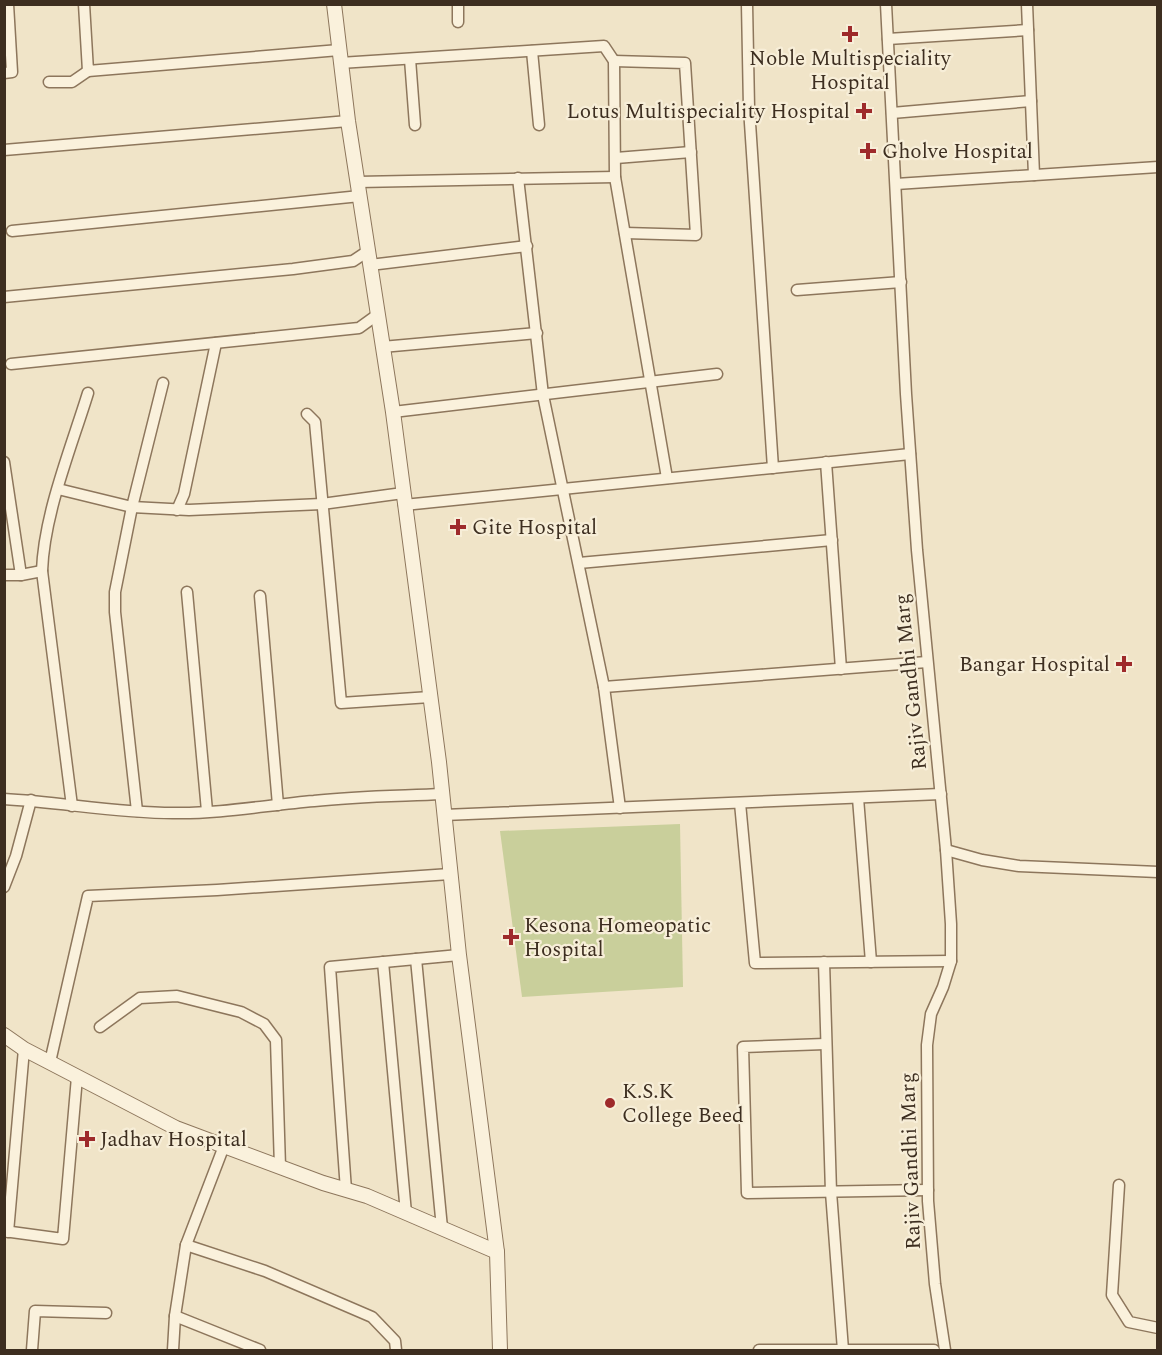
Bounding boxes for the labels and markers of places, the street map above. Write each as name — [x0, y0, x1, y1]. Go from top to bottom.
marker: Noble Multispeciality Hospital — [841, 25, 859, 43]
place label: Noble Multispeciality Hospital — [749, 43, 952, 99]
place label: Lotus Multispeciality Hospital — [567, 96, 850, 128]
marker: Lotus Multispeciality Hospital — [855, 102, 873, 120]
place label: Gholve Hospital — [882, 136, 1033, 168]
marker: Gholve Hospital — [859, 142, 877, 160]
place label: Gite Hospital — [472, 512, 597, 544]
marker: Gite Hospital — [449, 518, 467, 536]
place label: Bangar Hospital — [959, 649, 1110, 681]
marker: Bangar Hospital — [1115, 655, 1133, 673]
place label: Kesona Homeopatic Hospital — [524, 910, 711, 966]
marker: Kesona Homeopatic Hospital — [502, 928, 520, 946]
place label: K.S.K College Beed — [622, 1076, 744, 1132]
marker: K.S.K College Beed — [603, 1096, 617, 1110]
place label: Jadhav Hospital — [100, 1124, 247, 1156]
marker: Jadhav Hospital — [78, 1130, 96, 1148]

